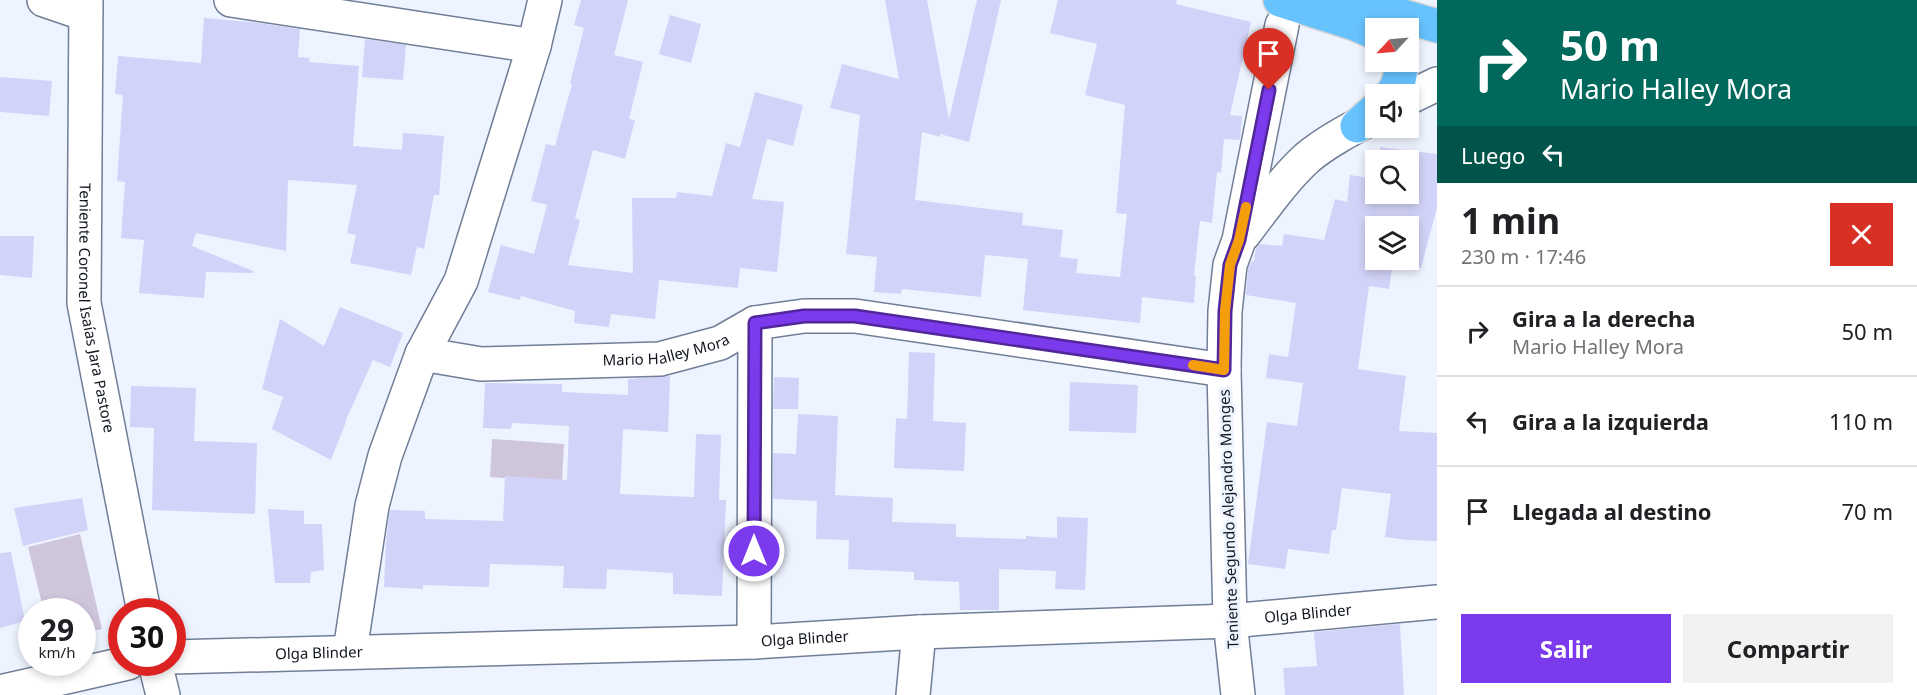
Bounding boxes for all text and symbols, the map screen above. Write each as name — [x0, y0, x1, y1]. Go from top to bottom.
text: 50 m — [1560, 16, 1660, 73]
north arrow — [1365, 18, 1419, 72]
map controls — [1365, 18, 1419, 270]
icon: right — [1461, 24, 1539, 102]
pin — [1243, 28, 1294, 90]
icon: arrive — [1252, 37, 1285, 70]
text: Mario Halley Mora — [1560, 70, 1792, 107]
button: sound — [1365, 84, 1419, 138]
icon: left — [1537, 138, 1570, 171]
text: Luego — [1461, 140, 1525, 170]
button: search — [1365, 150, 1419, 204]
street label: Teniente Coronel Isaías Jara Pastore — [75, 183, 120, 434]
text: 1 min — [1461, 196, 1560, 245]
button: close — [1830, 203, 1893, 266]
button: layers — [1365, 216, 1419, 270]
text: 230 m · 17:46 — [1461, 243, 1586, 270]
text: Gira a la derecha — [1512, 303, 1696, 333]
icon: right — [1461, 315, 1494, 348]
text: 50 m — [1842, 316, 1893, 346]
street label: Mario Halley Mora — [602, 329, 733, 370]
text: Mario Halley Mora — [1512, 333, 1684, 360]
street label: Teniente Segundo Alejandro Monges — [1213, 389, 1243, 649]
icon: left — [1461, 405, 1494, 438]
text: Gira a la izquierda — [1512, 406, 1709, 436]
text: 110 m — [1829, 406, 1893, 436]
icon: arrive — [1461, 495, 1494, 528]
text: Llegada al destino — [1512, 496, 1712, 526]
text: 70 m — [1842, 496, 1893, 526]
position arrow — [722, 519, 786, 583]
speed limit sign: 30 — [108, 598, 186, 676]
street label: Olga Blinder — [1263, 599, 1353, 627]
text: 29 — [40, 609, 74, 650]
button: Salir — [1461, 614, 1671, 683]
button: Compartir — [1683, 614, 1893, 683]
street label: Olga Blinder — [760, 625, 849, 651]
street label: Olga Blinder — [275, 641, 363, 663]
text: km/h — [39, 642, 75, 662]

